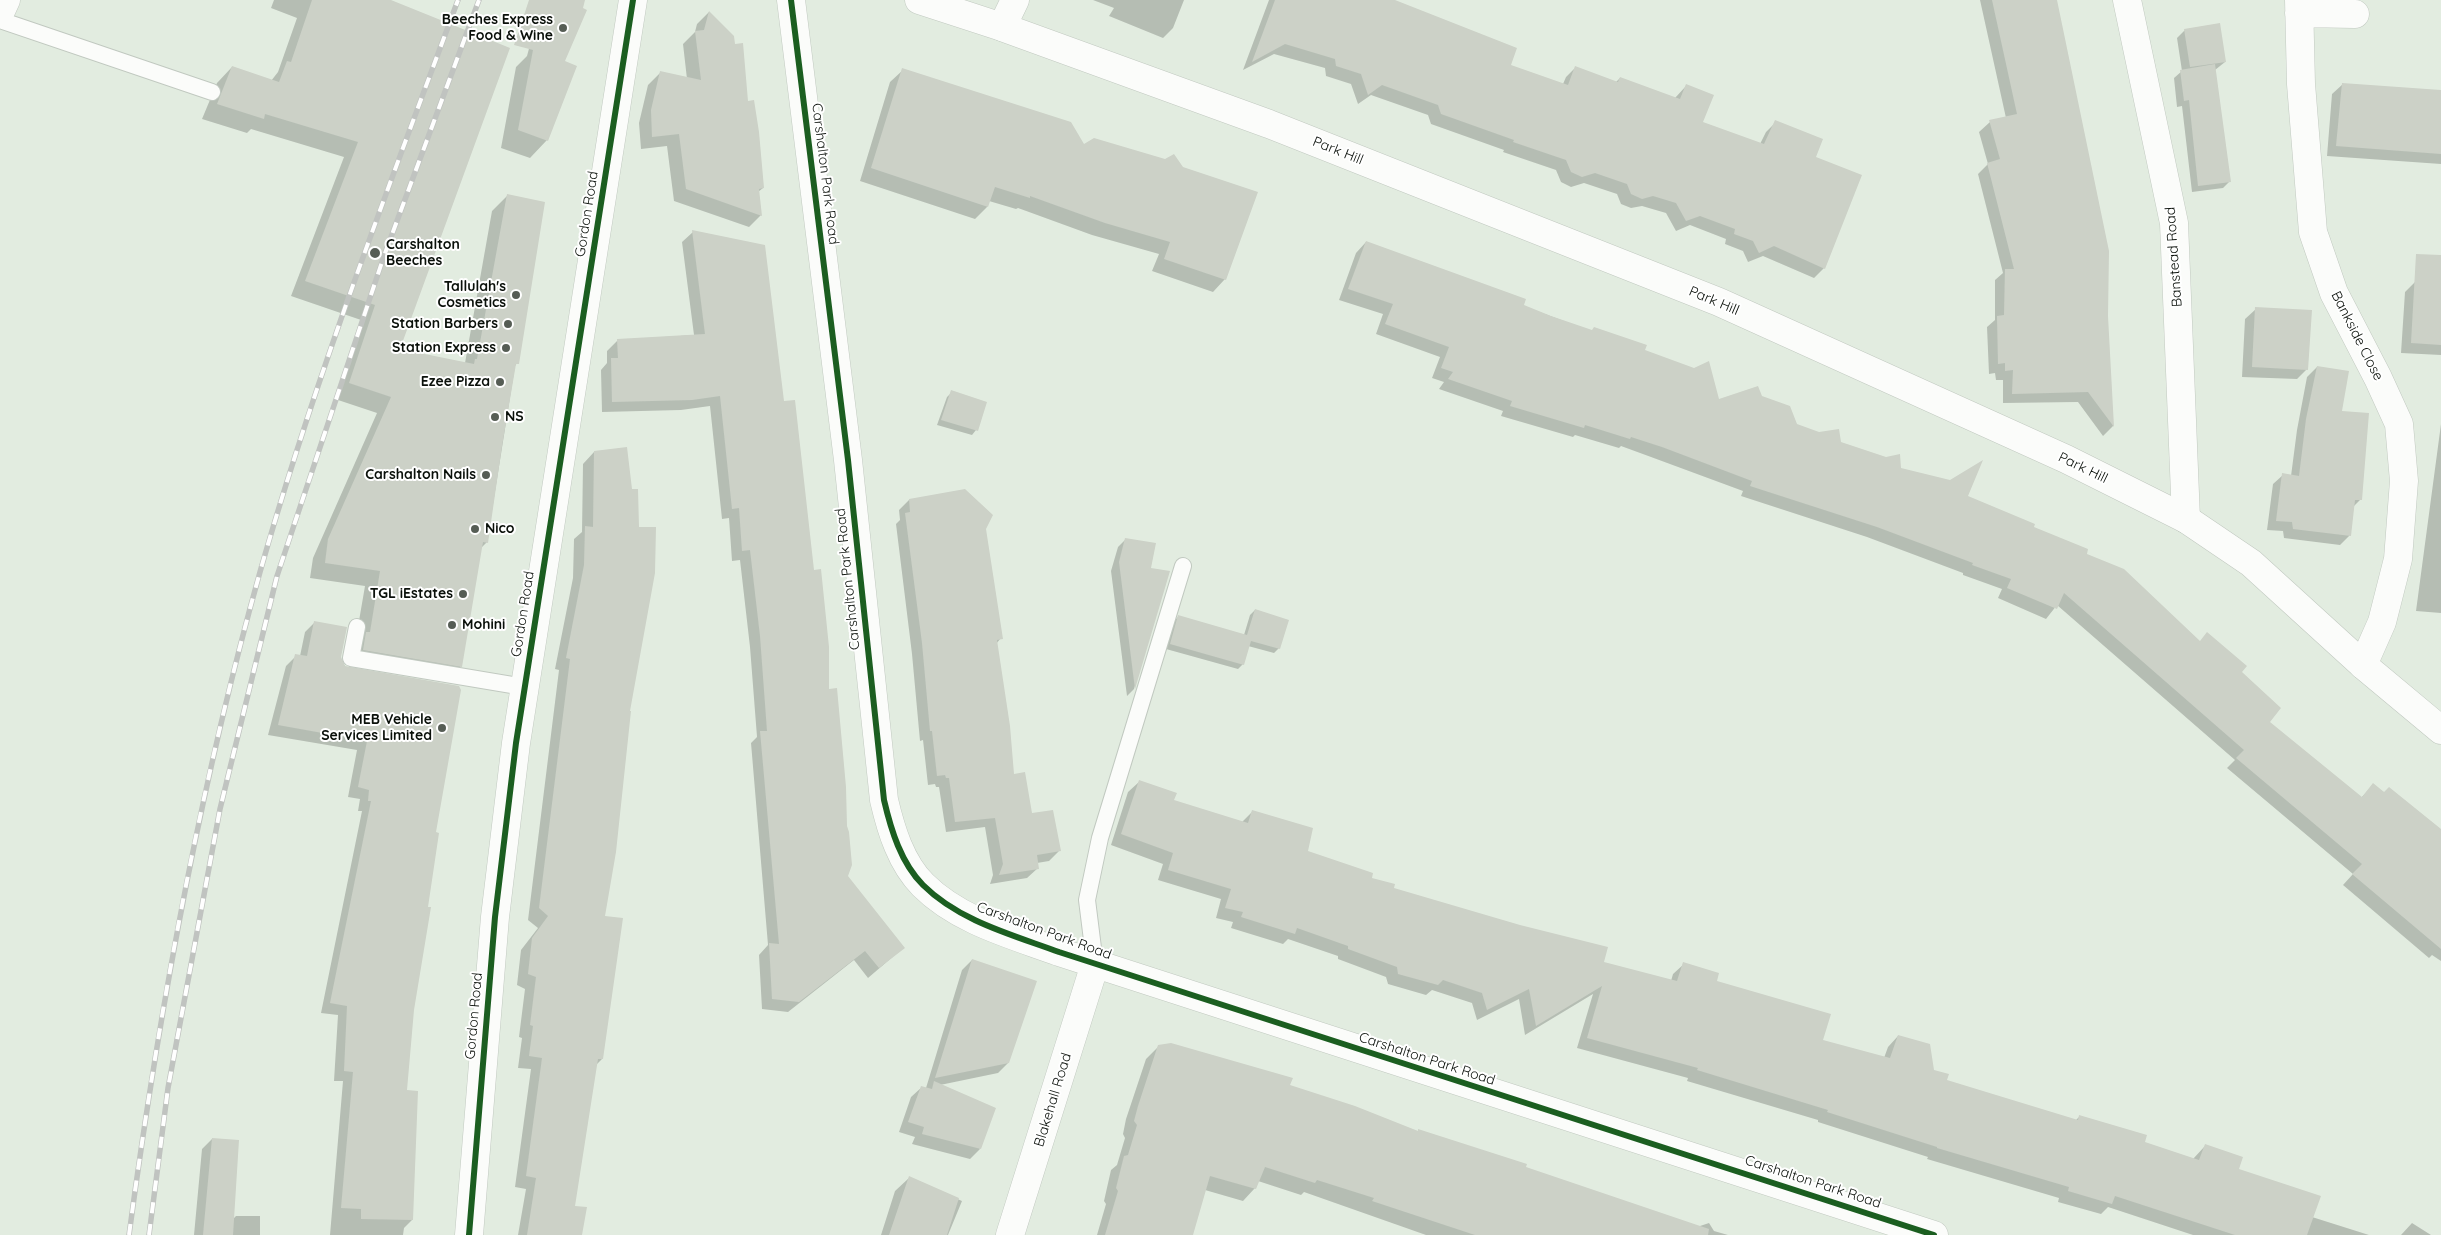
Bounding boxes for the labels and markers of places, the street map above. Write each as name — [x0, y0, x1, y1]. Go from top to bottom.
place label: Beeches Express Food & Wine — [442, 12, 553, 44]
marker: Beeches Express Food & Wine — [557, 22, 569, 34]
place label: Carshalton Beeches — [386, 237, 460, 270]
marker: Carshalton Beeches — [368, 246, 382, 260]
place label: Tallulah's Cosmetics — [438, 279, 506, 312]
marker: Tallulah's Cosmetics — [510, 289, 522, 301]
place label: Station Barbers — [391, 316, 498, 332]
marker: Station Barbers — [502, 318, 514, 330]
place label: Station Express — [392, 340, 496, 356]
marker: Station Express — [500, 342, 512, 354]
place label: Ezee Pizza — [421, 374, 490, 390]
marker: Ezee Pizza — [494, 376, 506, 388]
place label: NS — [505, 409, 524, 425]
marker: NS — [489, 411, 501, 423]
place label: Carshalton Nails — [365, 467, 476, 483]
marker: Carshalton Nails — [480, 469, 492, 481]
place label: Nico — [485, 521, 515, 537]
marker: Nico — [469, 523, 481, 535]
place label: TGL iEstates — [370, 586, 453, 602]
marker: TGL iEstates — [457, 588, 469, 600]
place label: Mohini — [462, 617, 505, 633]
marker: Mohini — [446, 619, 458, 631]
place label: MEB Vehicle Services Limited — [321, 712, 432, 744]
marker: MEB Vehicle Services Limited — [436, 722, 448, 734]

